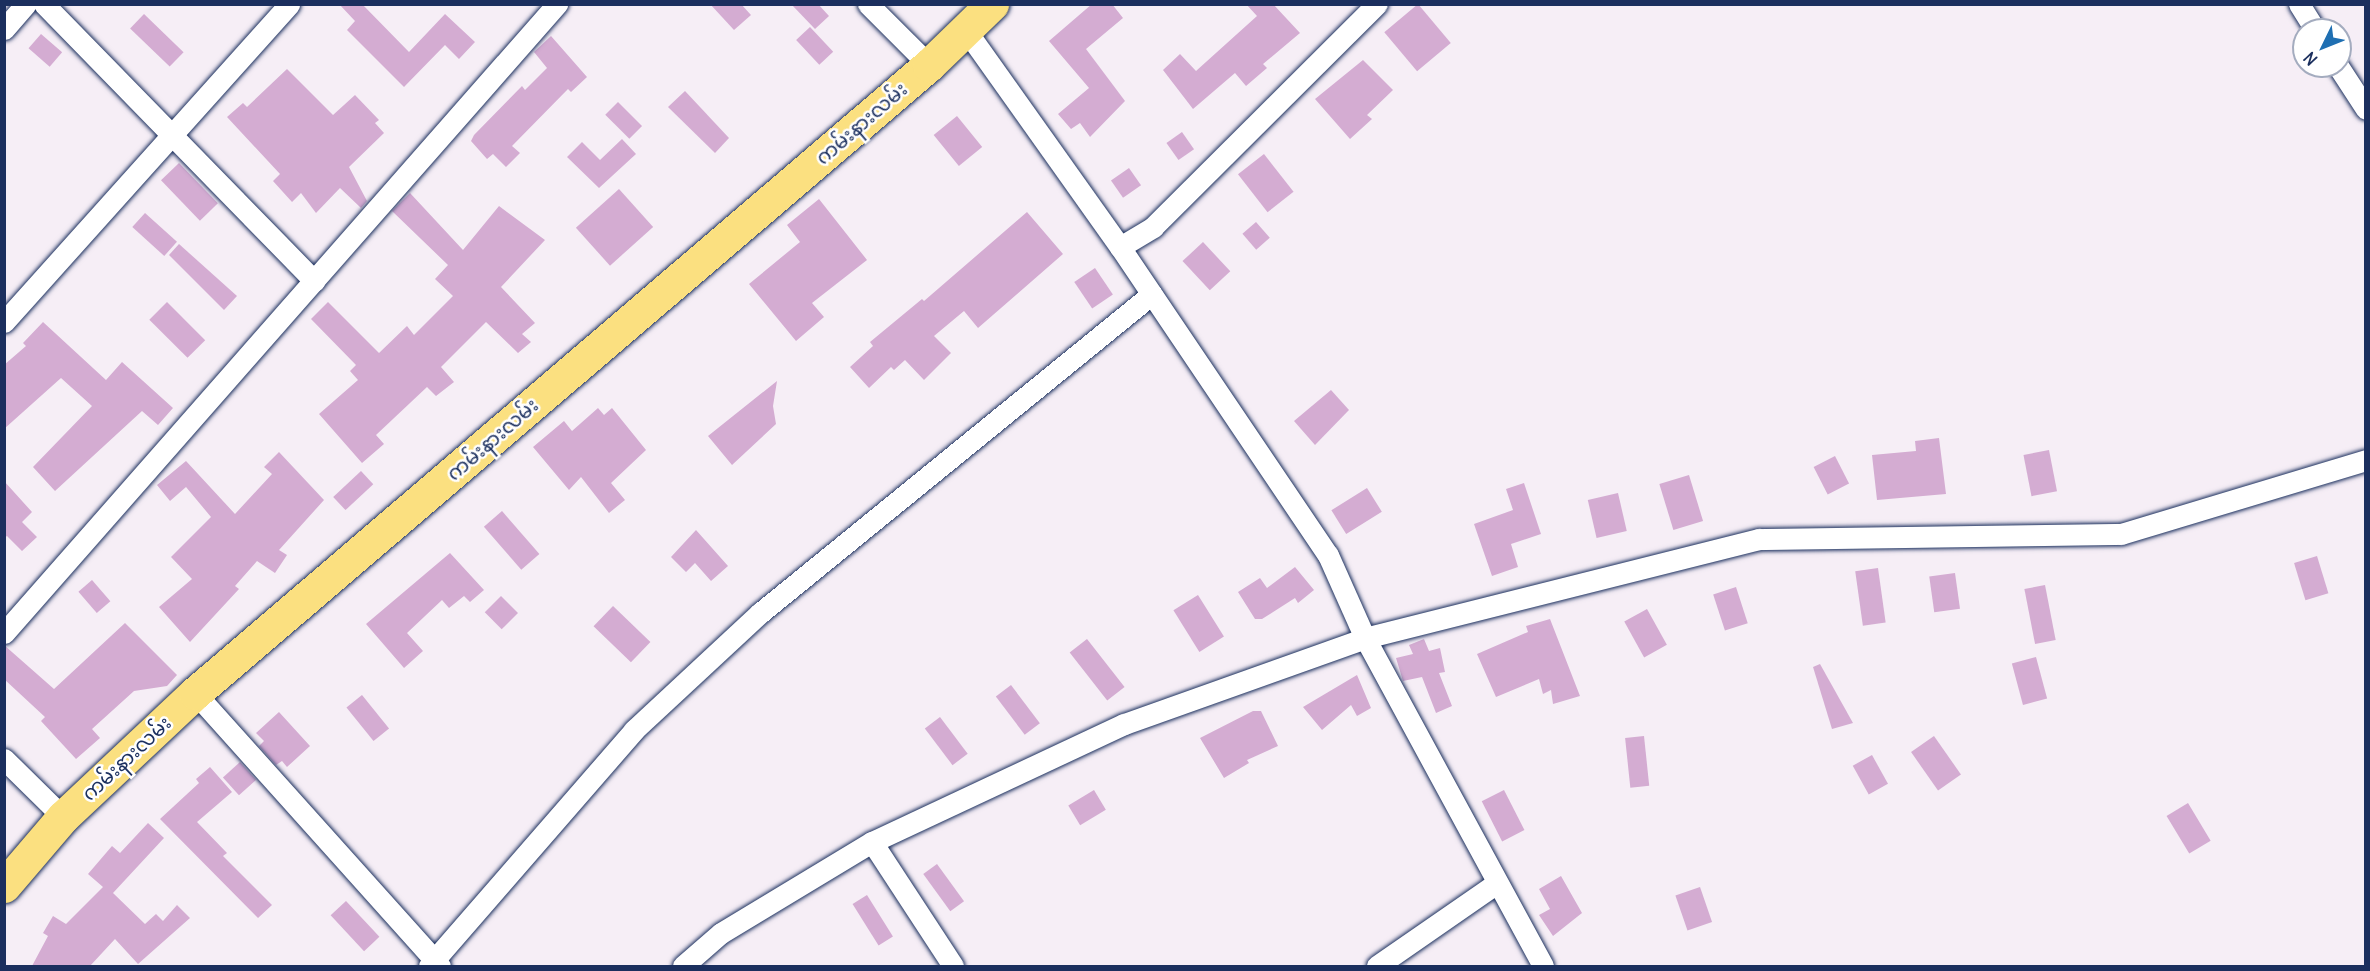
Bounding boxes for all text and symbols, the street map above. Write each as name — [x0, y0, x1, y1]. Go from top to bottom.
north arrow — [2292, 18, 2352, 78]
text: N — [2299, 48, 2321, 70]
street label: ကမ်းနားလမ်း — [810, 77, 912, 169]
street label: ကမ်းနားလမ်း — [441, 393, 543, 485]
street label: ကမ်းနားလမ်း — [76, 711, 176, 805]

